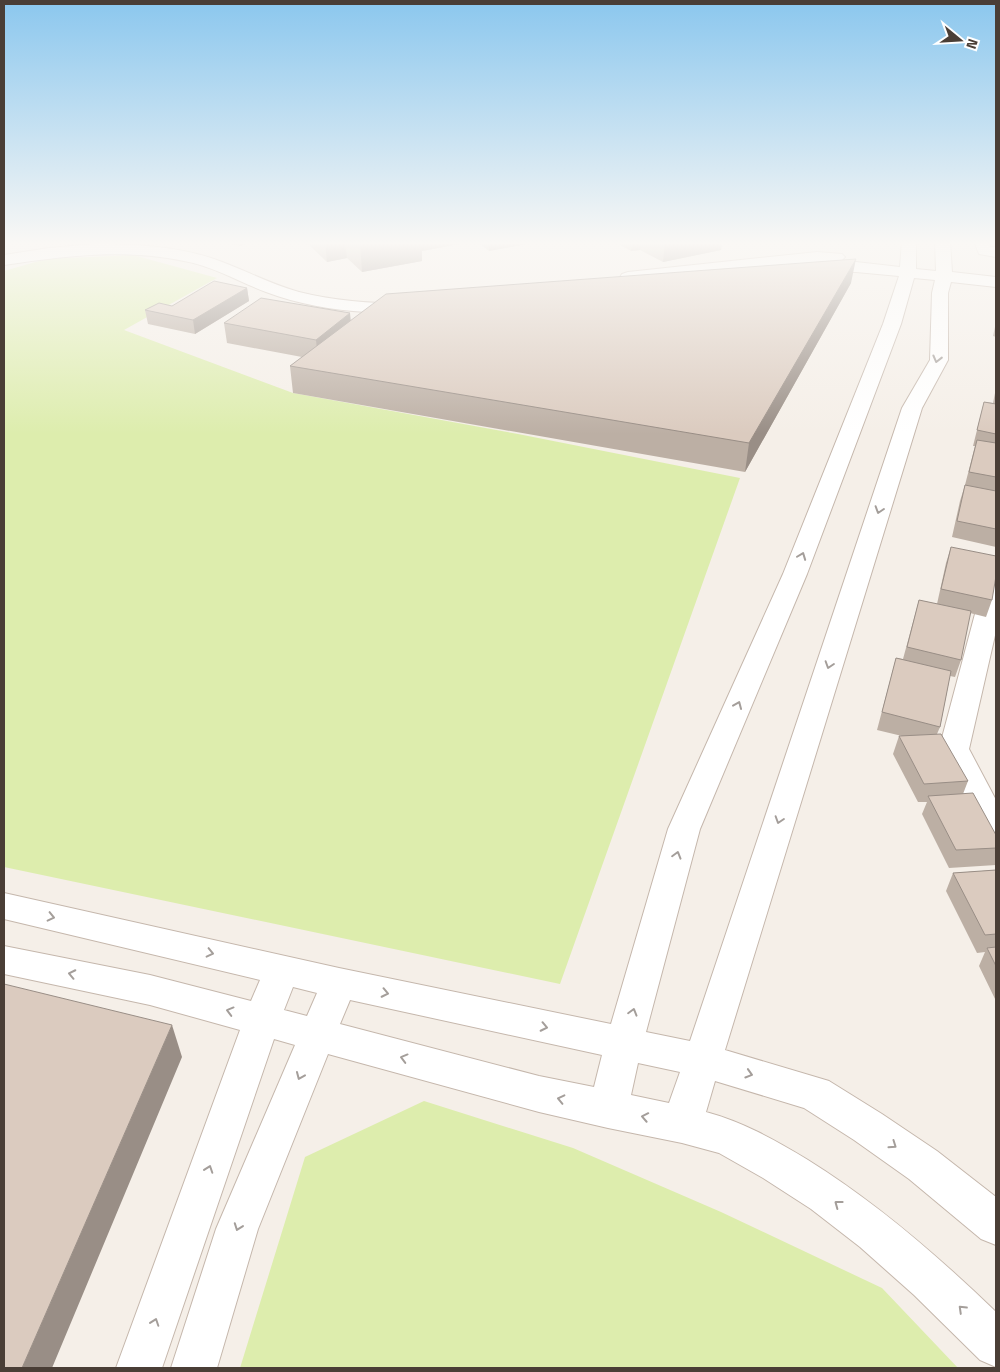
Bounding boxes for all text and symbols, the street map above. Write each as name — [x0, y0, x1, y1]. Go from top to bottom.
north arrow — [935, 15, 985, 65]
text: N — [961, 36, 984, 52]
one-way arrow — [932, 355, 943, 363]
one-way arrow — [875, 506, 885, 514]
one-way arrow — [796, 552, 806, 560]
one-way arrow — [825, 660, 835, 669]
one-way arrow — [731, 701, 742, 710]
one-way arrow — [775, 815, 785, 823]
one-way arrow — [671, 851, 682, 860]
one-way arrow — [47, 911, 56, 922]
one-way arrow — [205, 948, 214, 958]
one-way arrow — [67, 969, 76, 980]
one-way arrow — [381, 987, 390, 998]
one-way arrow — [225, 1006, 234, 1017]
one-way arrow — [627, 1007, 638, 1016]
one-way arrow — [540, 1021, 549, 1031]
one-way arrow — [400, 1053, 408, 1063]
one-way arrow — [744, 1069, 752, 1079]
one-way arrow — [295, 1071, 306, 1080]
one-way arrow — [556, 1094, 565, 1105]
one-way arrow — [641, 1112, 650, 1123]
one-way arrow — [888, 1139, 897, 1148]
one-way arrow — [203, 1165, 213, 1174]
one-way arrow — [834, 1201, 844, 1210]
one-way arrow — [234, 1222, 244, 1230]
one-way arrow — [959, 1306, 968, 1315]
one-way arrow — [149, 1319, 159, 1327]

